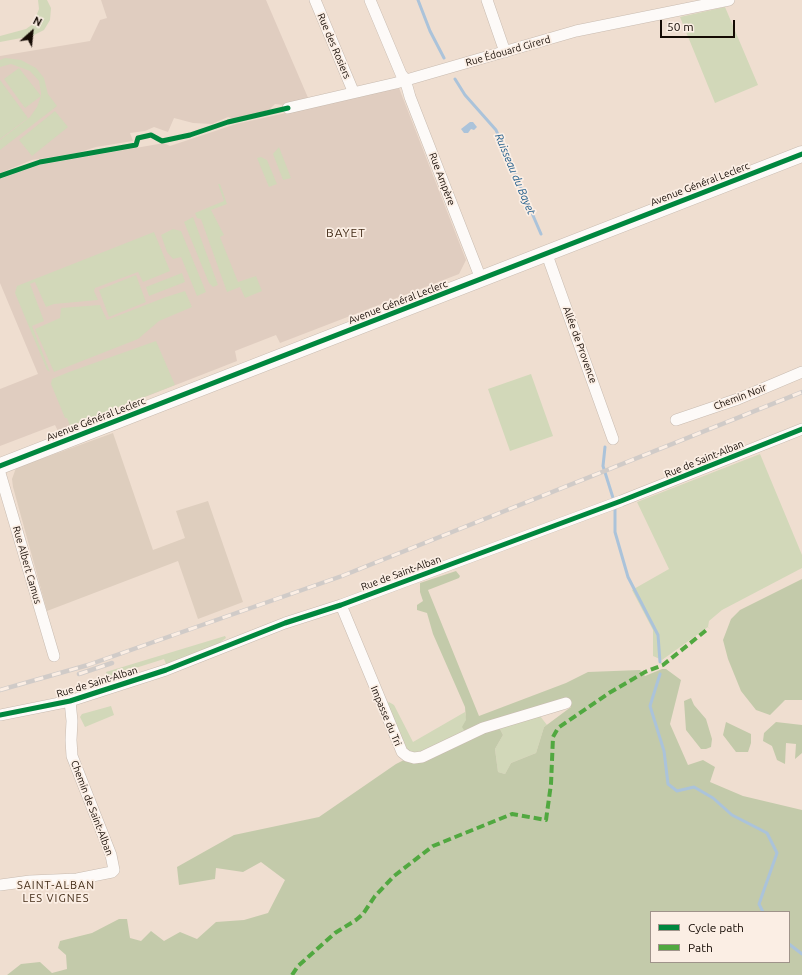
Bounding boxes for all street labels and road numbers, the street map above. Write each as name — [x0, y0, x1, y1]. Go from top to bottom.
street label: Rue des Rosiers — [315, 11, 353, 81]
street label: Rue Édouard Girerd — [464, 33, 552, 69]
street label: Rue Ampère — [426, 151, 458, 207]
street label: Avenue Général Leclerc — [649, 160, 751, 208]
street label: Avenue Général Leclerc — [347, 278, 449, 326]
street label: Allée de Provence — [561, 305, 599, 385]
street label: Chemin Noir — [712, 381, 768, 413]
street label: Avenue Général Leclerc — [45, 395, 147, 443]
street label: Rue de Saint-Alban — [663, 438, 745, 480]
street label: Rue Albert Camus — [10, 525, 44, 605]
street label: Rue de Saint-Alban — [359, 553, 443, 593]
street label: Rue de Saint-Alban — [55, 664, 139, 700]
street label: Impasse du Tri — [368, 684, 404, 748]
street label: Chemin de Saint-Alban — [68, 759, 116, 857]

